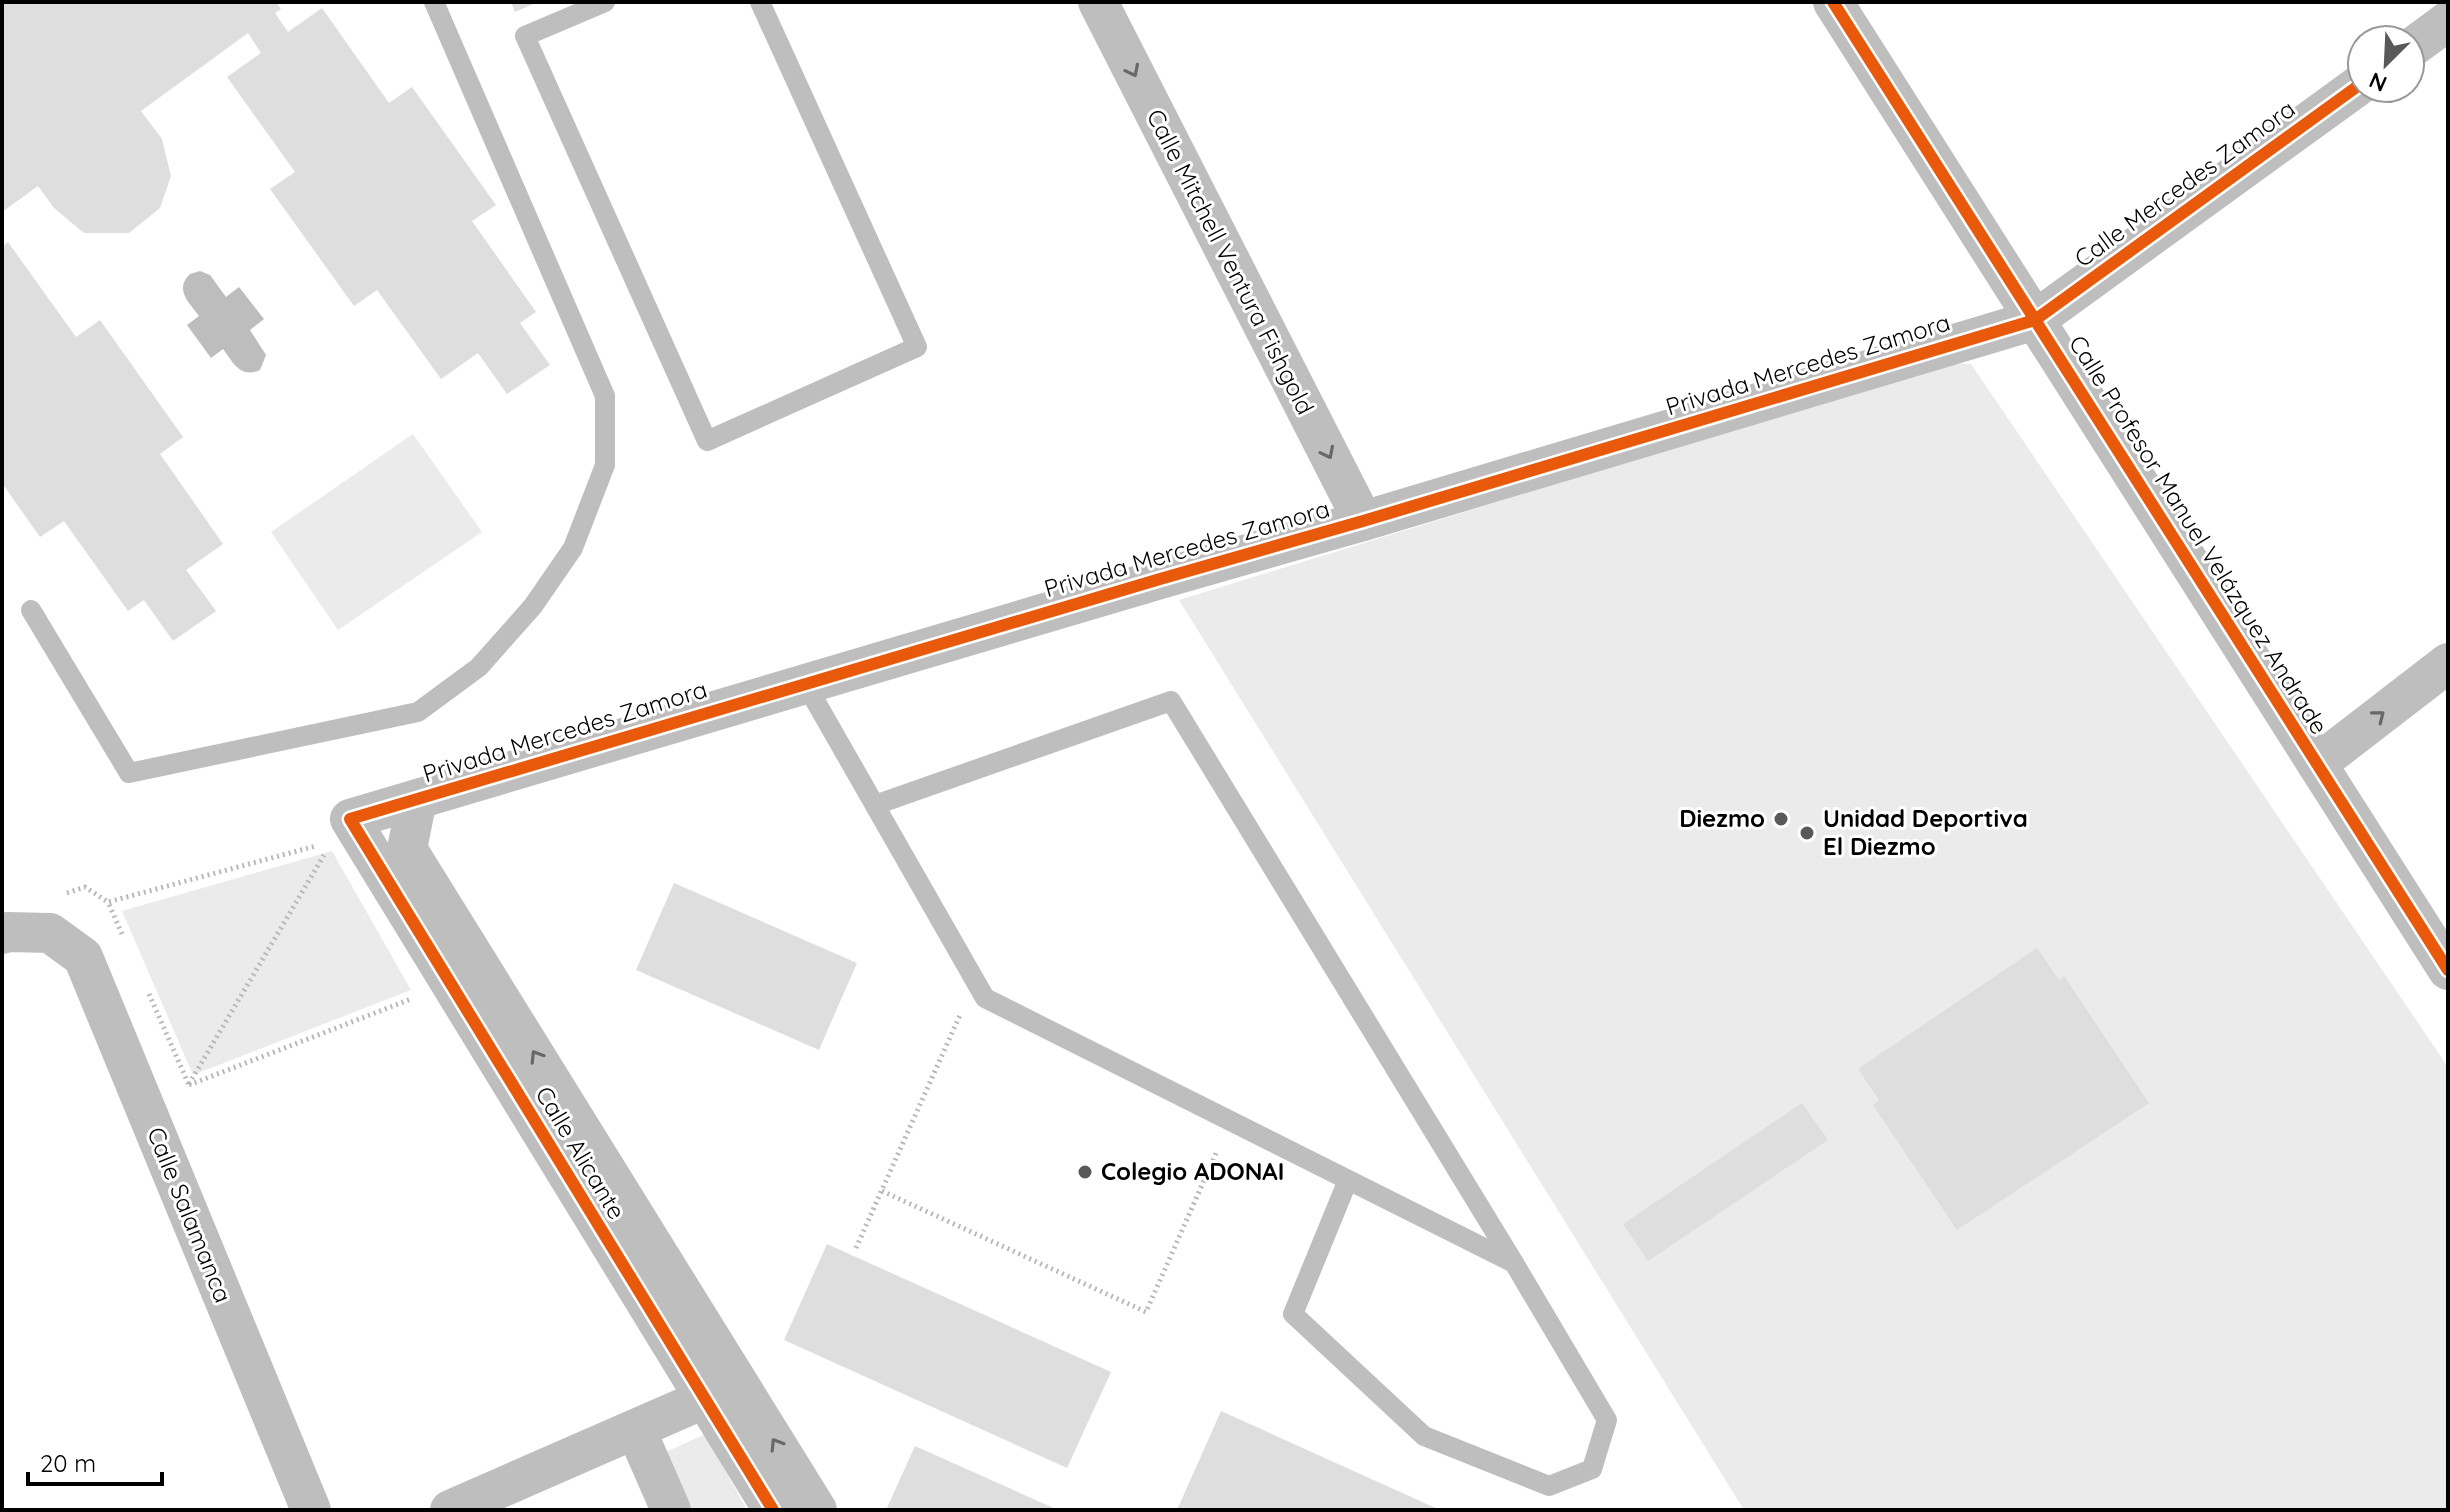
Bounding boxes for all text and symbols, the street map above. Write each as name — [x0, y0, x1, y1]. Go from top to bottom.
north arrow — [2346, 24, 2426, 104]
one-way arrow — [1124, 63, 1139, 78]
text: N — [2365, 66, 2391, 98]
street label: Calle Mercedes Zamora — [2068, 93, 2300, 273]
street label: Calle Mitchell Ventura Fishgold — [1141, 104, 1321, 419]
street label: Privada Mercedes Zamora — [1662, 307, 1953, 422]
street label: Calle Profesor Manuel Velázquez Andrade — [2063, 329, 2335, 739]
one-way arrow — [1318, 444, 1334, 459]
street label: Privada Mercedes Zamora — [1041, 493, 1333, 603]
street label: Privada Mercedes Zamora — [419, 674, 710, 789]
one-way arrow — [2370, 712, 2385, 726]
place label: Diezmo — [1679, 803, 1765, 833]
place label: Unidad Deportiva El Diezmo — [1823, 803, 2028, 861]
marker: Diezmo — [1772, 810, 1790, 828]
marker: Unidad Deportiva El Diezmo — [1798, 824, 1816, 842]
one-way arrow — [530, 1050, 545, 1065]
street label: Calle Alicante — [529, 1081, 632, 1224]
street label: Calle Salamanca — [141, 1123, 239, 1307]
place label: Colegio ADONAI — [1101, 1156, 1284, 1186]
marker: Colegio ADONAI — [1076, 1163, 1094, 1181]
scale bar — [28, 1436, 162, 1486]
one-way arrow — [770, 1438, 785, 1453]
text: 20 m — [40, 1448, 96, 1478]

